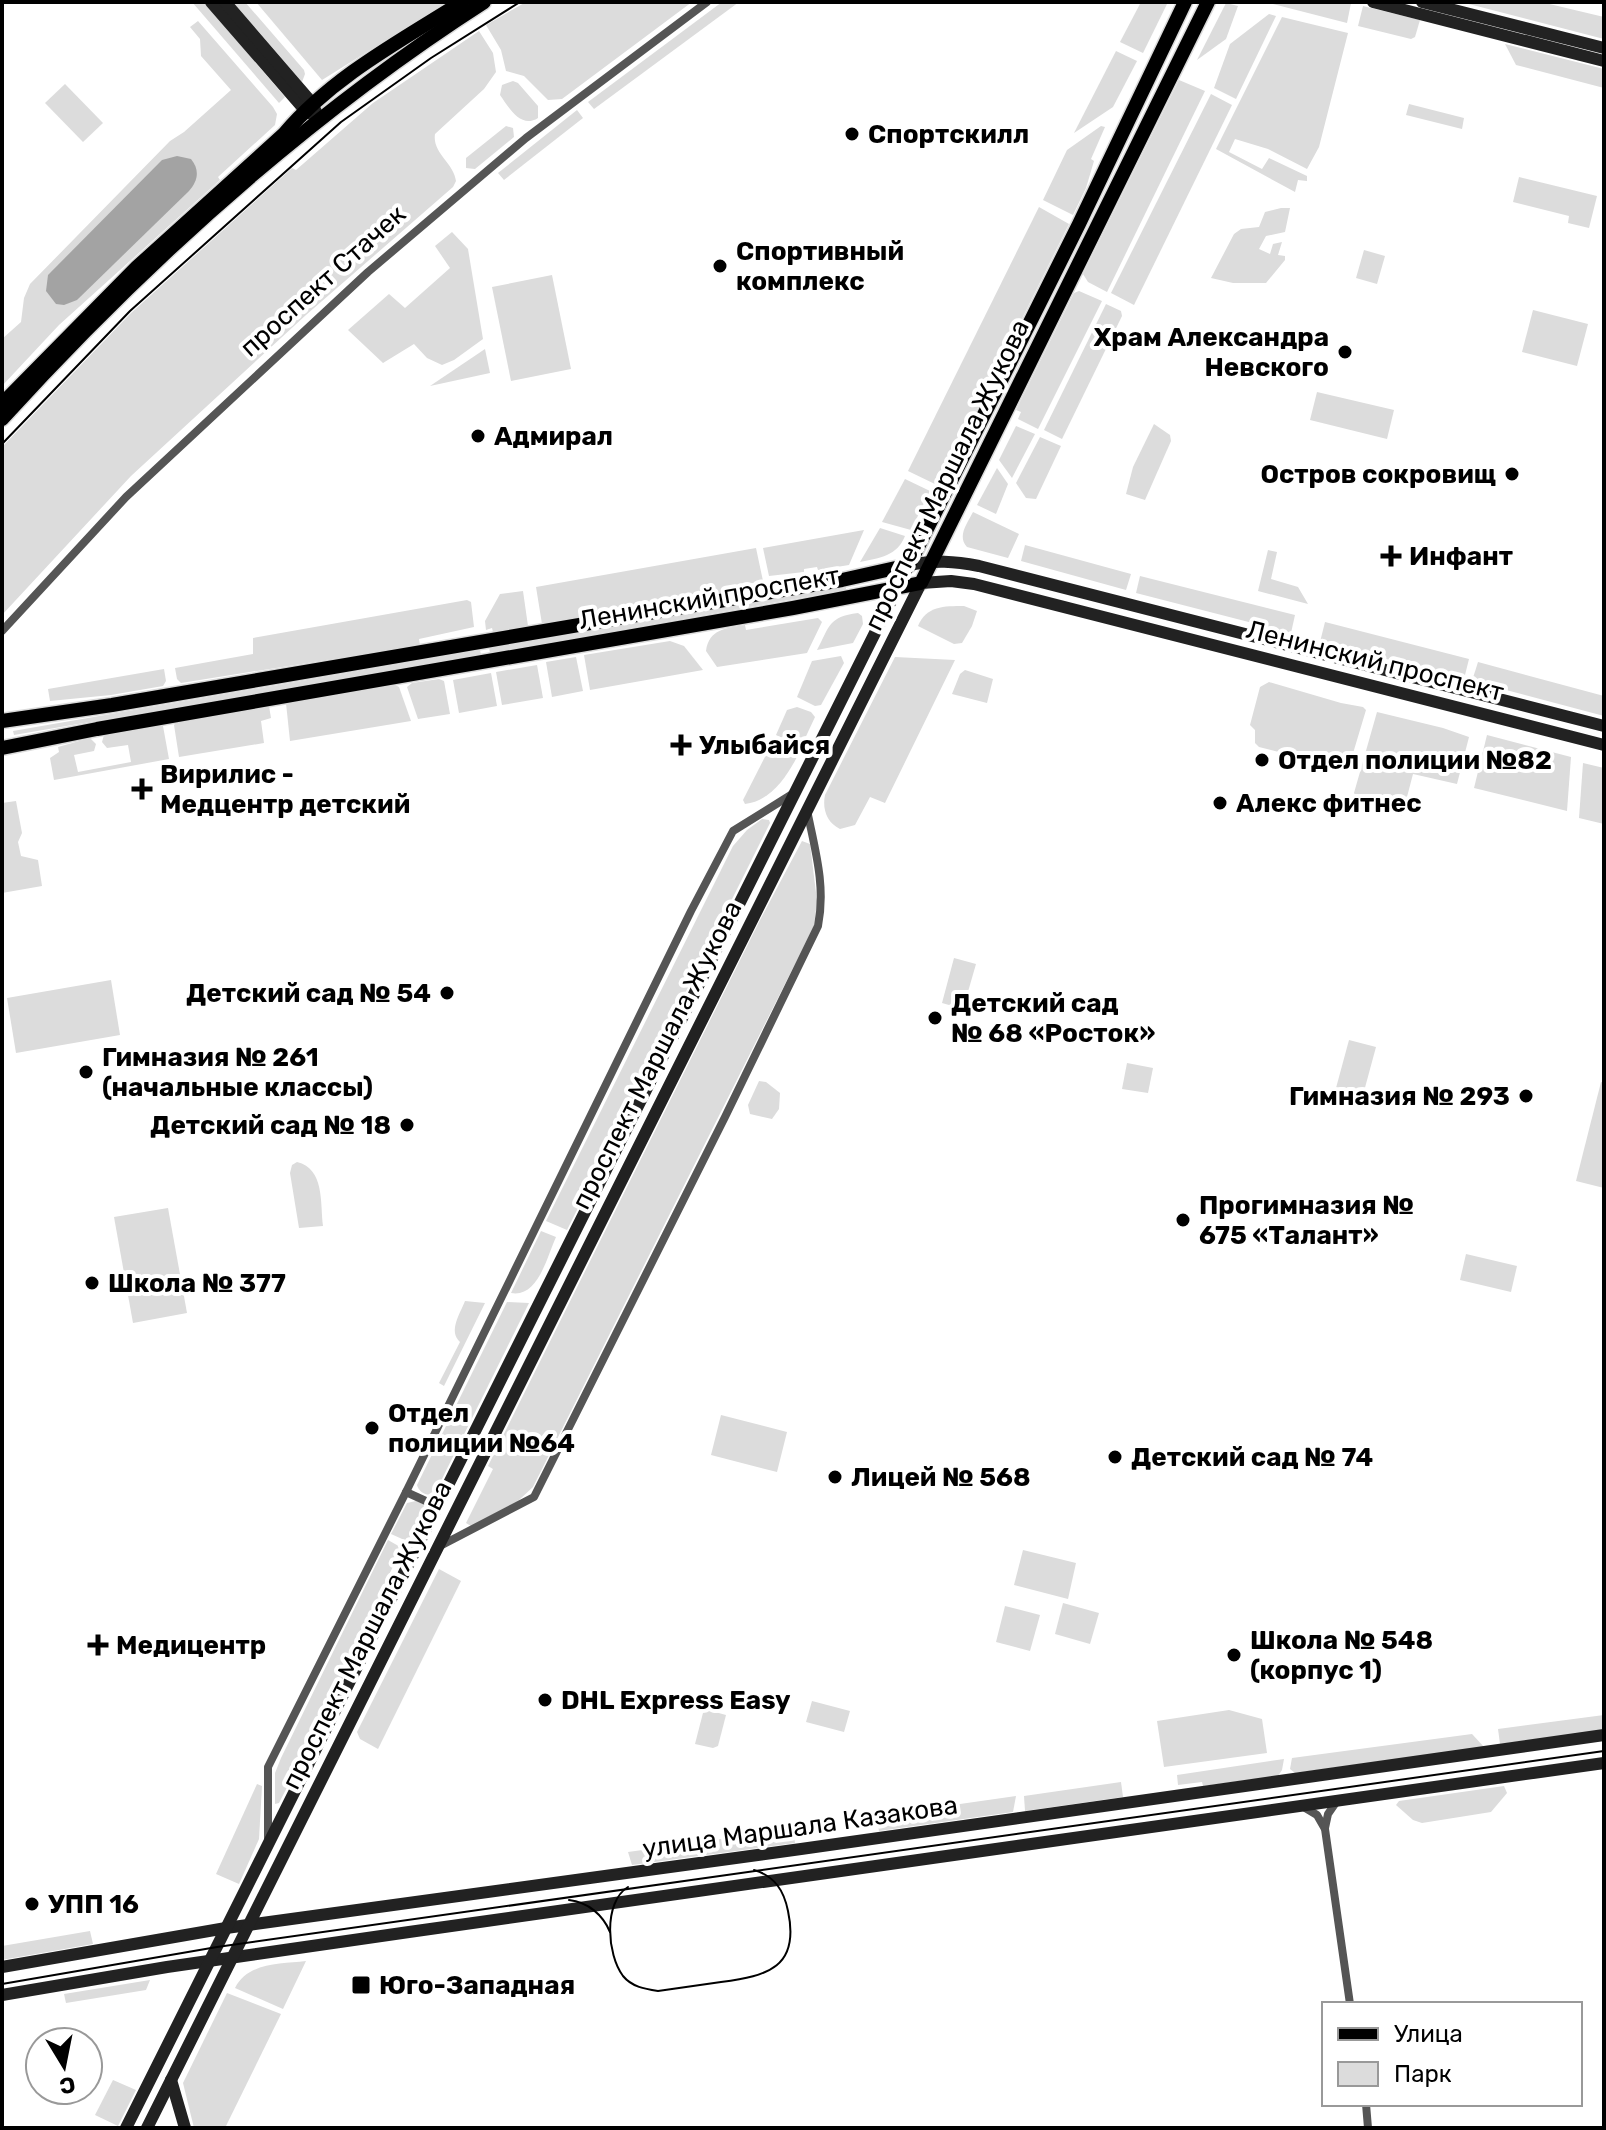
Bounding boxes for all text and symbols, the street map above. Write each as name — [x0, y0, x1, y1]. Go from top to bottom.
place label: Спортскилл — [868, 119, 1029, 150]
marker: Спортскилл — [843, 125, 861, 143]
street label: проспект Стачек — [234, 199, 412, 363]
place label: Спортивный комплекс — [736, 236, 904, 297]
marker: Спортивный комплекс — [711, 257, 729, 275]
street label: проспект Маршала Жукова — [858, 314, 1036, 636]
place label: Храм Александра Невского — [1093, 322, 1329, 383]
marker: Храм Александра Невского — [1336, 343, 1354, 361]
place label: Адмирал — [494, 421, 613, 452]
marker: Адмирал — [469, 427, 487, 445]
place label: Остров сокровищ — [1260, 459, 1496, 490]
marker: Остров сокровищ — [1503, 465, 1521, 483]
place label: Инфант — [1409, 541, 1513, 572]
marker: Инфант — [1380, 545, 1402, 567]
street label: Ленинский проспект — [576, 560, 842, 636]
street label: Ленинский проспект — [1243, 614, 1507, 708]
place label: Улыбайся — [699, 730, 830, 761]
marker: Улыбайся — [670, 734, 692, 756]
place label: Отдел полиции №82 — [1278, 745, 1552, 776]
marker: Отдел полиции №82 — [1253, 751, 1271, 769]
place label: Вирилис - Медцентр детский — [160, 759, 410, 820]
marker: Вирилис - Медцентр детский — [131, 778, 153, 800]
place label: Алекс фитнес — [1236, 788, 1422, 819]
marker: Алекс фитнес — [1211, 794, 1229, 812]
street label: проспект Маршала Жукова — [566, 896, 748, 1214]
place label: Детский сад № 54 — [186, 978, 431, 1009]
marker: Детский сад № 54 — [438, 984, 456, 1002]
place label: Детский сад № 68 «Росток» — [951, 988, 1155, 1049]
marker: Детский сад № 68 «Росток» — [926, 1009, 944, 1027]
place label: Гимназия № 261 (начальные классы) — [102, 1042, 373, 1103]
marker: Гимназия № 261 (начальные классы) — [77, 1063, 95, 1081]
place label: Гимназия № 293 — [1289, 1081, 1510, 1112]
marker: Гимназия № 293 — [1517, 1087, 1535, 1105]
place label: Детский сад № 18 — [150, 1110, 391, 1141]
marker: Детский сад № 18 — [398, 1116, 416, 1134]
place label: Прогимназия № 675 «Талант» — [1199, 1190, 1414, 1251]
marker: Прогимназия № 675 «Талант» — [1174, 1211, 1192, 1229]
place label: Школа № 377 — [108, 1268, 286, 1299]
marker: Школа № 377 — [83, 1274, 101, 1292]
place label: Отдел полиции №64 — [388, 1398, 575, 1459]
marker: Отдел полиции №64 — [363, 1419, 381, 1437]
place label: Детский сад № 74 — [1131, 1442, 1373, 1473]
marker: Детский сад № 74 — [1106, 1448, 1124, 1466]
place label: Лицей № 568 — [851, 1462, 1031, 1493]
marker: Лицей № 568 — [826, 1468, 844, 1486]
street label: проспект Маршала Жукова — [276, 1476, 458, 1794]
place label: Школа № 548 (корпус 1) — [1250, 1625, 1433, 1686]
place label: Медицентр — [116, 1630, 266, 1661]
marker: Медицентр — [87, 1634, 109, 1656]
marker: Школа № 548 (корпус 1) — [1225, 1646, 1243, 1664]
place label: DHL Express Easy — [561, 1685, 791, 1716]
marker: DHL Express Easy — [536, 1691, 554, 1709]
street label: улица Маршала Казакова — [640, 1790, 960, 1864]
place label: УПП 16 — [48, 1889, 139, 1920]
marker: УПП 16 — [23, 1895, 41, 1913]
place label: Юго-Западная — [379, 1970, 575, 2001]
marker: Юго-Западная — [350, 1974, 372, 1996]
legend — [1322, 2002, 1582, 2106]
text: Улица — [1394, 2020, 1463, 2048]
north arrow — [24, 2026, 104, 2106]
text: Парк — [1394, 2060, 1452, 2088]
text: С — [57, 2071, 77, 2100]

